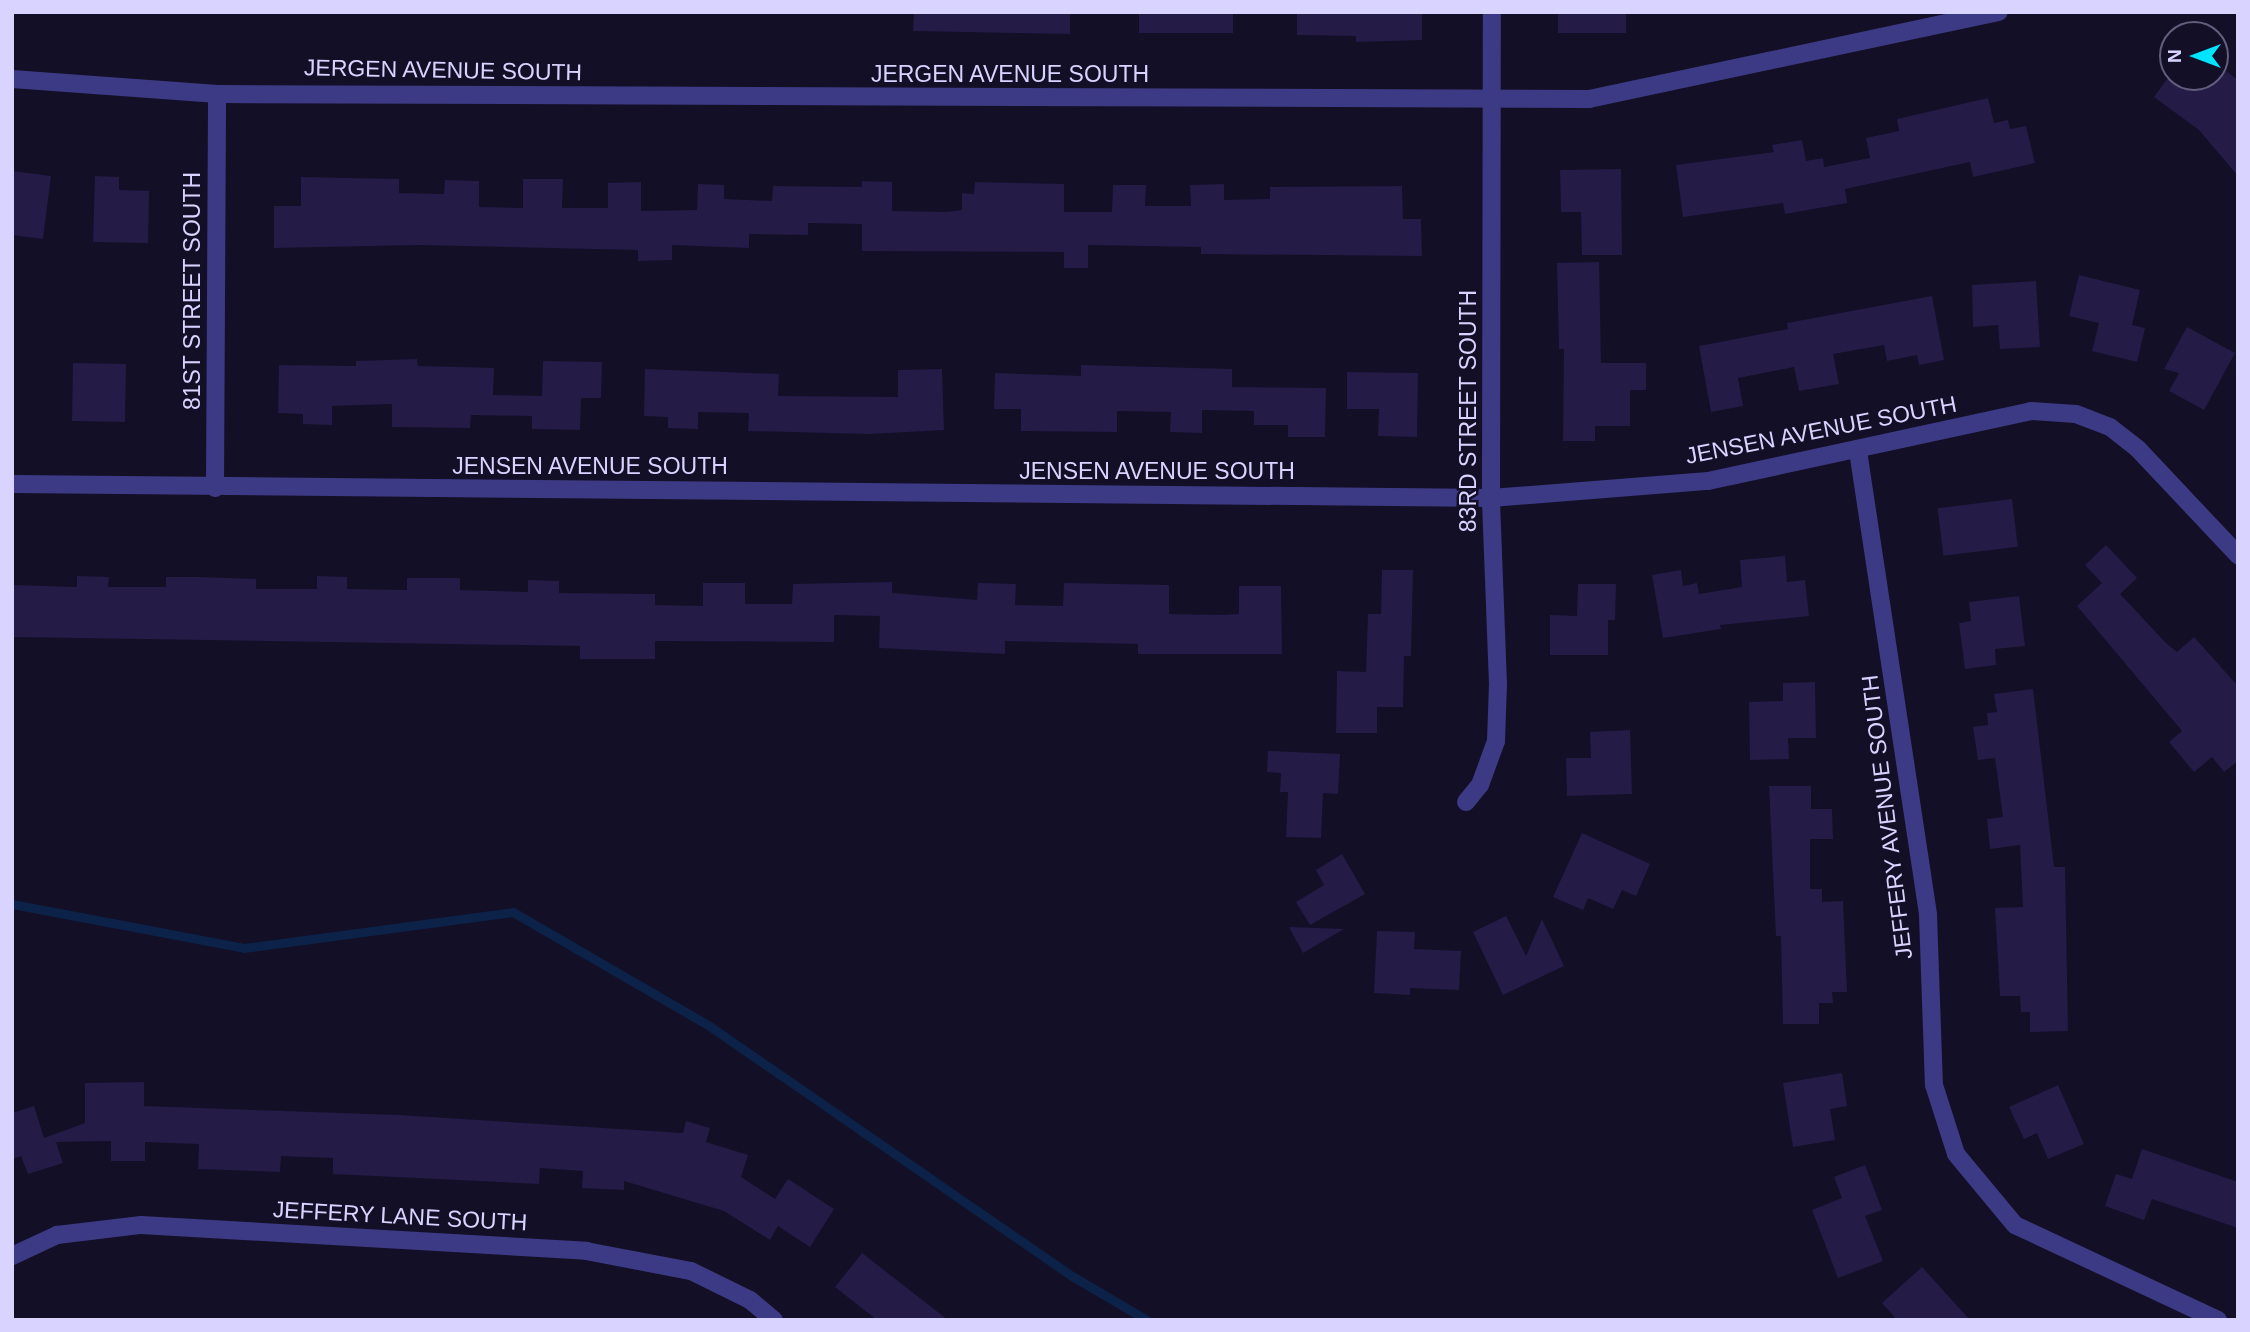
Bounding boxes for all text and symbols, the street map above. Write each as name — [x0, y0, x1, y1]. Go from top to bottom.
north arrow — [2159, 21, 2229, 91]
text: N — [2164, 49, 2185, 63]
street label: JERGEN AVENUE SOUTH — [303, 54, 583, 86]
street label: JERGEN AVENUE SOUTH — [870, 60, 1150, 88]
street label: 81ST STREET SOUTH — [178, 172, 206, 410]
street label: 83RD STREET SOUTH — [1454, 290, 1482, 532]
street label: JENSEN AVENUE SOUTH — [1682, 390, 1960, 470]
street label: JENSEN AVENUE SOUTH — [452, 452, 728, 480]
street label: JENSEN AVENUE SOUTH — [1019, 457, 1295, 485]
street label: JEFFERY AVENUE SOUTH — [1856, 672, 1918, 962]
street label: JEFFERY LANE SOUTH — [272, 1196, 528, 1236]

